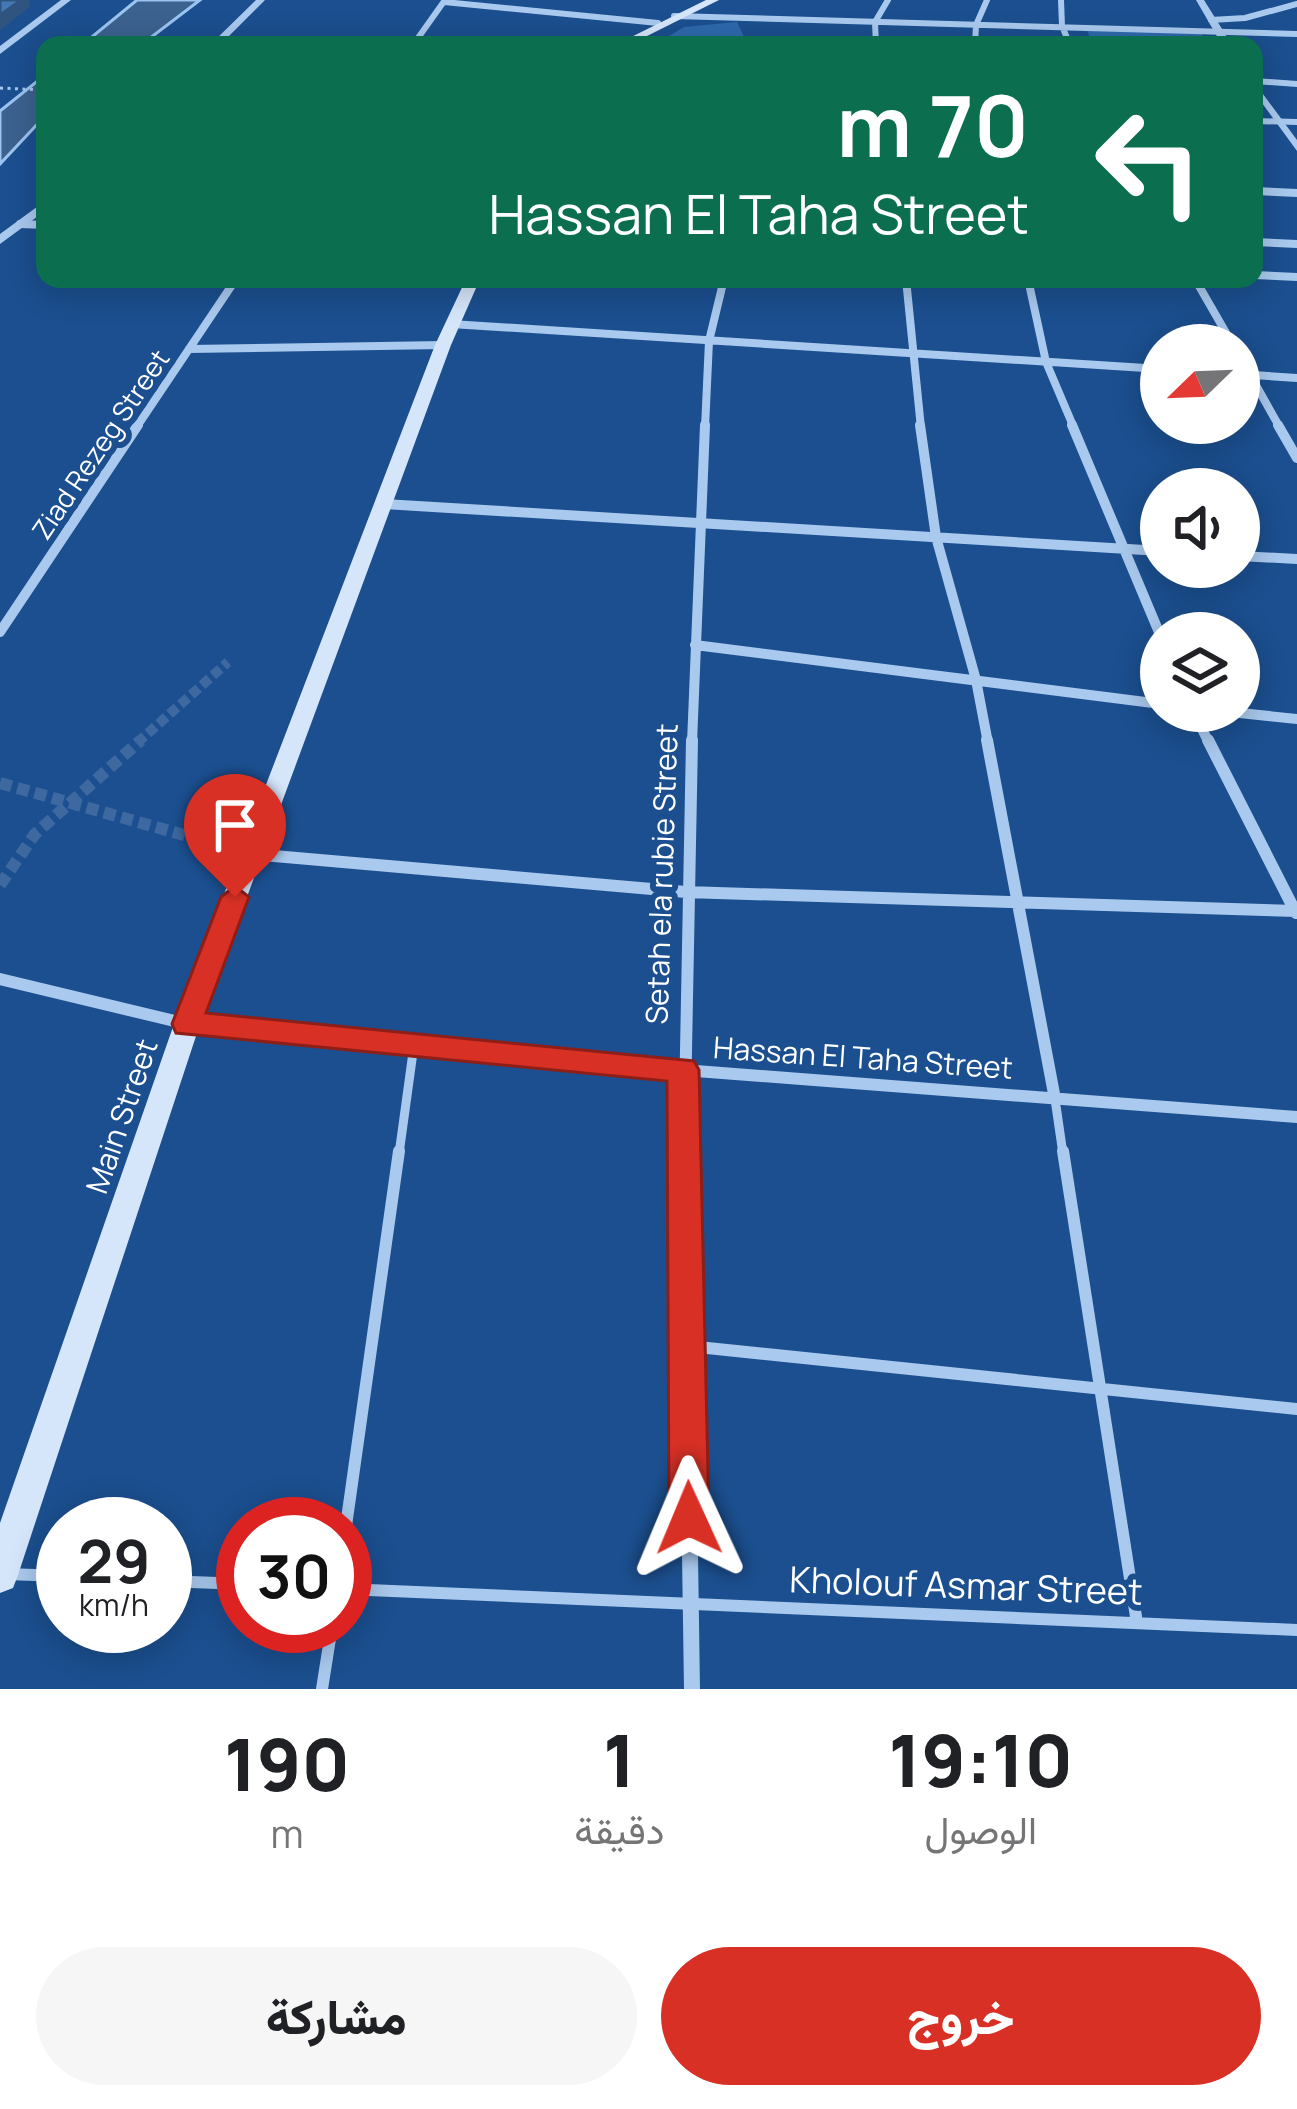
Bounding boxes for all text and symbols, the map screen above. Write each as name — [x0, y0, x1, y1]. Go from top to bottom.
text: 70 m — [837, 67, 1029, 182]
icon: left — [1071, 84, 1227, 240]
text: Hassan El Taha Street — [488, 176, 1029, 250]
north arrow — [1140, 324, 1260, 444]
map controls — [1140, 324, 1260, 732]
street label: Ziad Rezeg Street — [23, 342, 177, 546]
button: sound — [1140, 468, 1260, 588]
button: layers — [1140, 612, 1260, 732]
street label: Setah ela rubie Street — [635, 723, 687, 1025]
pin — [184, 774, 286, 897]
icon: arrive — [202, 792, 268, 858]
street label: Hassan El Taha Street — [712, 1026, 1014, 1088]
street label: Main Street — [75, 1033, 167, 1199]
position arrow — [626, 1455, 752, 1581]
speed limit sign: 30 — [216, 1497, 372, 1653]
text: 29 — [77, 1519, 151, 1601]
street label: Kholouf Asmar Street — [789, 1554, 1143, 1616]
text: km/h — [79, 1584, 149, 1625]
text: 1 — [603, 1710, 636, 1809]
text: 19:10 — [889, 1710, 1073, 1809]
text: 190 — [224, 1714, 350, 1813]
text: دقيقة — [574, 1802, 664, 1856]
text: الوصول — [924, 1802, 1037, 1856]
text: m — [271, 1806, 304, 1860]
button: مشاركة — [36, 1947, 637, 2085]
button: خروج — [661, 1947, 1261, 2085]

